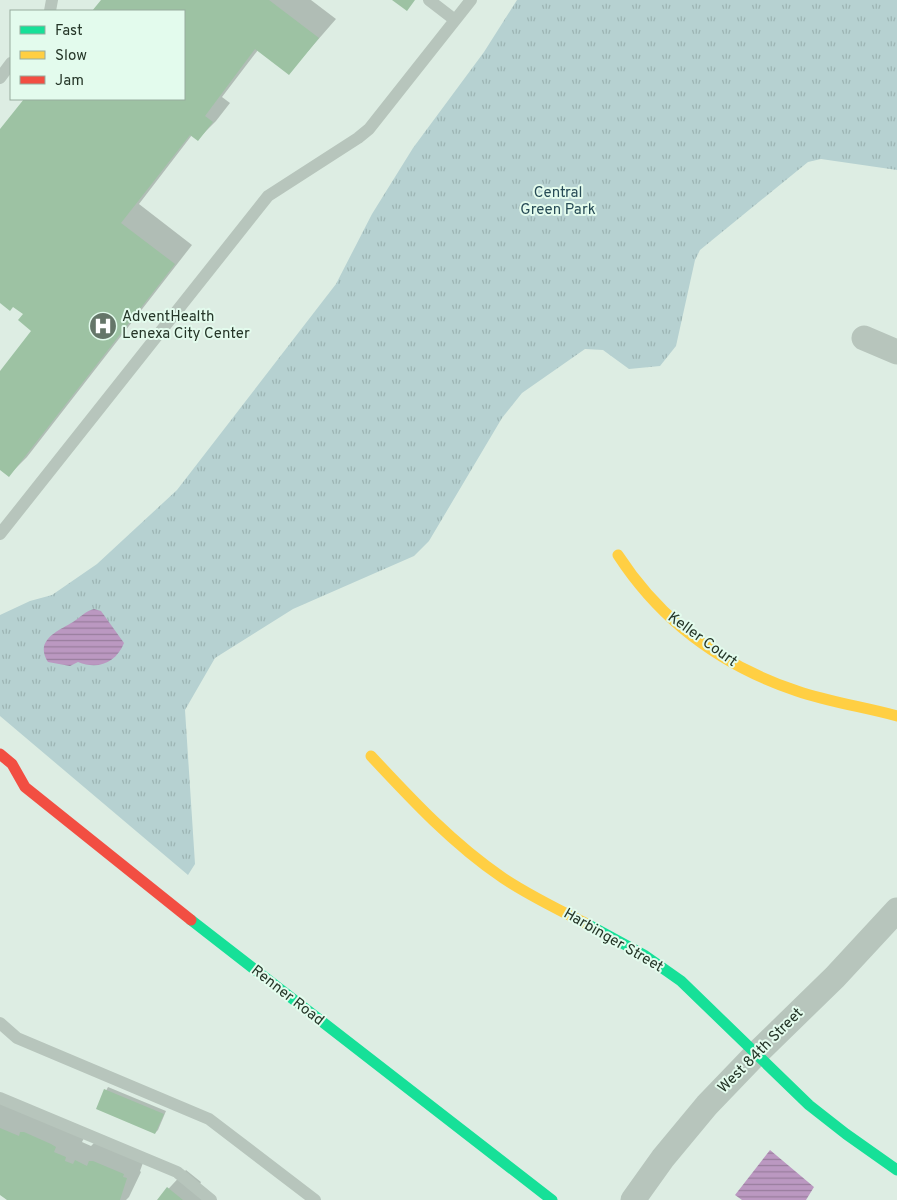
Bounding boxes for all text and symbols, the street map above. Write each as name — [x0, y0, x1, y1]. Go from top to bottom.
legend — [10, 10, 185, 100]
text: Fast — [55, 22, 83, 41]
text: Slow — [55, 47, 87, 66]
text: Jam — [55, 72, 84, 91]
park label: Central Green Park — [520, 184, 596, 220]
place label: AdventHealth Lenexa City Center — [122, 308, 250, 344]
hospital icon: AdventHealth Lenexa City Center — [88, 311, 118, 341]
street label: Keller Court — [663, 608, 741, 672]
street label: Harbinger Street — [560, 905, 666, 977]
street label: Renner Road — [247, 962, 327, 1030]
street label: West 84th Street — [714, 1004, 808, 1098]

